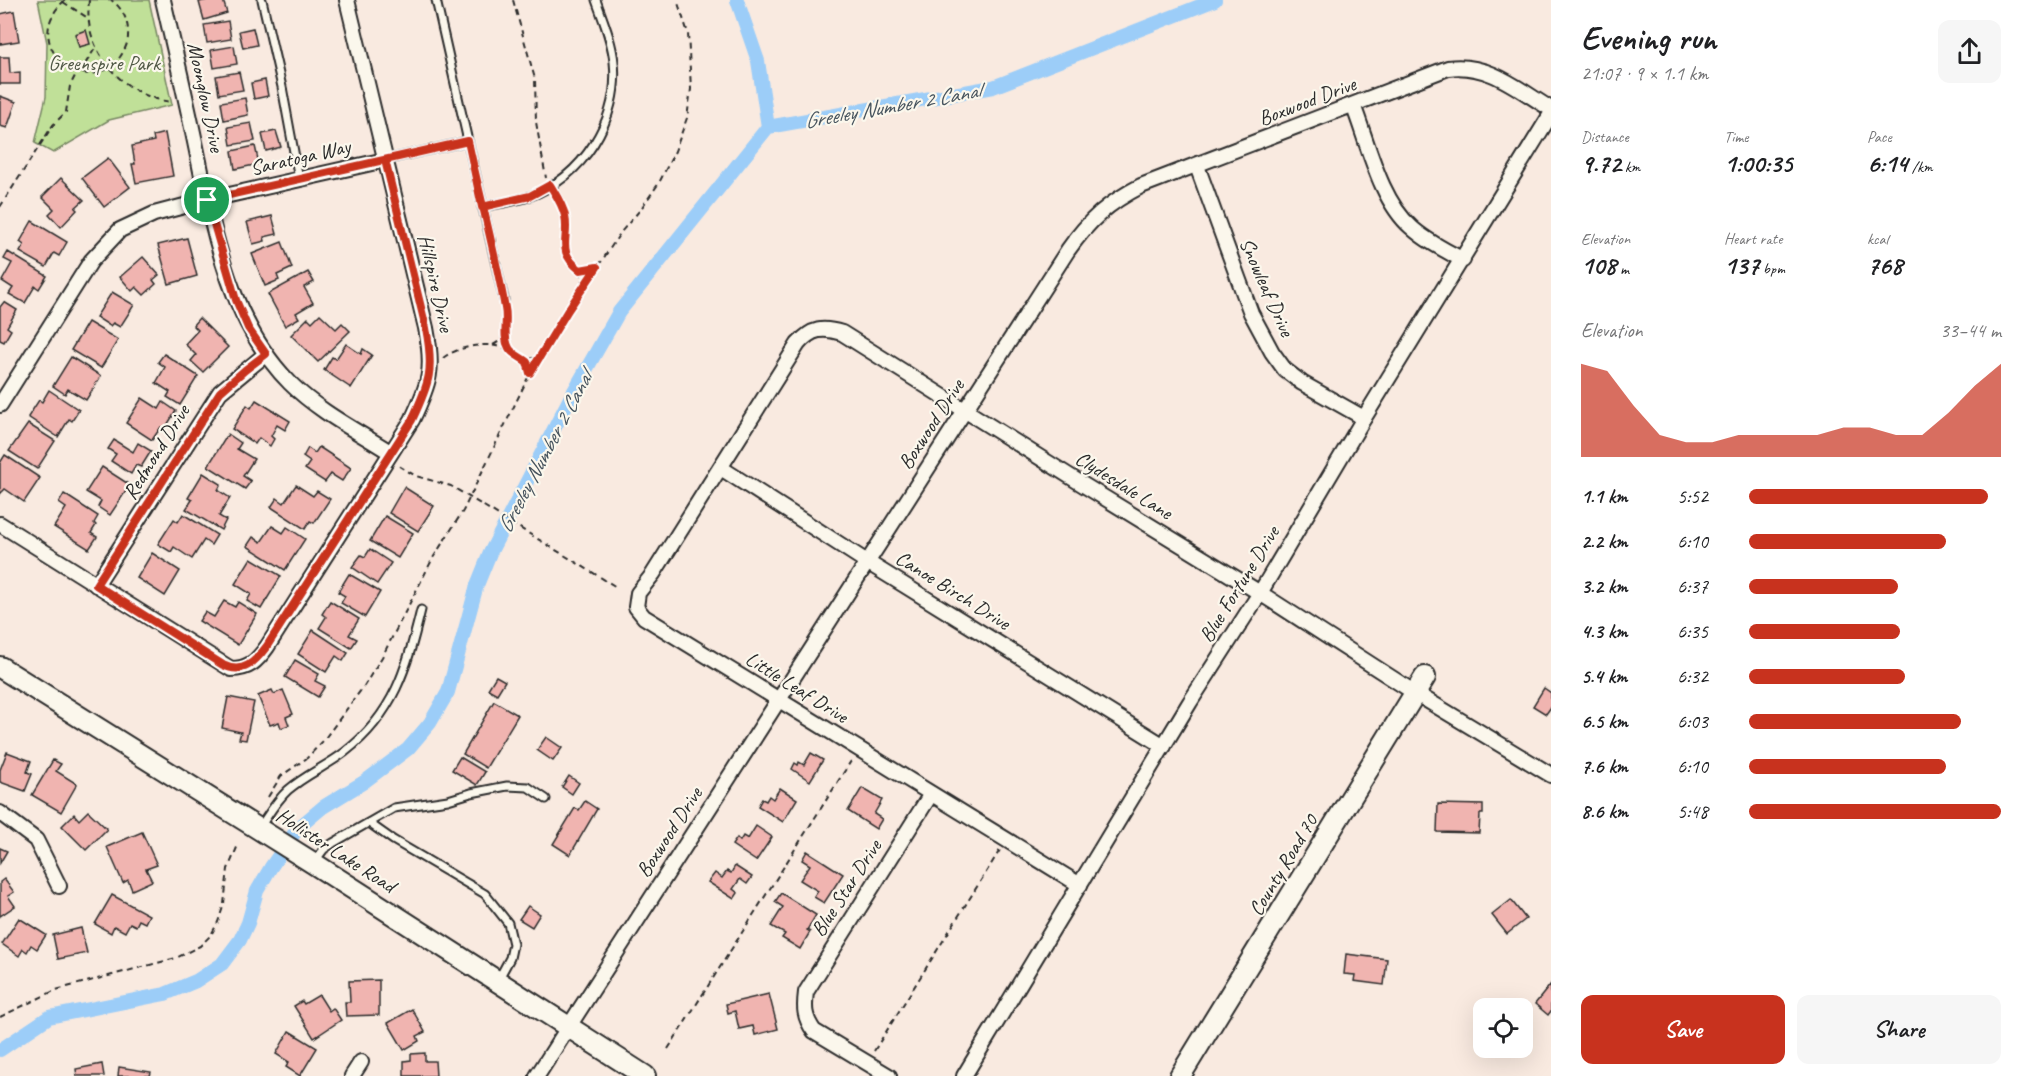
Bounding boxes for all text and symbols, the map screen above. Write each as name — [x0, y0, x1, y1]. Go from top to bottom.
text: Evening run — [1581, 17, 1716, 59]
button: share — [1938, 20, 2001, 83]
street label: Moonglow Drive — [182, 40, 231, 155]
park label: Greenspire Park — [48, 50, 162, 76]
text: 21:07 · 9 × 1.1 km — [1581, 61, 1708, 86]
street label: Boxwood Drive — [1255, 70, 1360, 131]
water label: Greeley Number 2 Canal — [802, 75, 989, 135]
text: Distance — [1581, 127, 1629, 147]
text: Time — [1724, 127, 1748, 147]
text: Pace — [1867, 127, 1892, 147]
street label: Saratoga Way — [247, 132, 354, 181]
text: 9.72 — [1581, 147, 1621, 180]
text: 1:00:35 — [1724, 147, 1792, 180]
text: 6:14 — [1867, 147, 1908, 180]
text: km — [1621, 157, 1640, 177]
text: /km — [1908, 157, 1933, 177]
pin — [181, 174, 232, 225]
icon: arrive — [190, 183, 223, 216]
text: Elevation — [1581, 229, 1630, 249]
text: Heart rate — [1724, 229, 1782, 249]
text: kcal — [1867, 229, 1888, 249]
street label: Hillspire Drive — [412, 232, 460, 335]
street label: Snowleaf Drive — [1234, 234, 1301, 341]
text: 108 — [1581, 249, 1616, 282]
text: 137 — [1724, 249, 1759, 282]
text: 768 — [1867, 249, 1903, 282]
text: m — [1616, 259, 1629, 279]
text: bpm — [1759, 259, 1785, 279]
text: Elevation — [1581, 318, 1643, 343]
text: 33–44 m — [1940, 318, 2001, 343]
water label: Greeley Number 2 Canal — [491, 361, 602, 538]
street label: Boxwood Drive — [892, 373, 970, 474]
street label: Redmond Drive — [117, 398, 196, 504]
street label: Clydesdale Lane — [1071, 445, 1178, 526]
text: 1.1 km — [1581, 484, 1628, 509]
text: 5:52 — [1677, 484, 1708, 509]
street label: Blue Fortune Drive — [1193, 519, 1286, 647]
text: 2.2 km — [1581, 529, 1628, 554]
text: 6:10 — [1677, 529, 1708, 554]
street label: Canoe Birch Drive — [891, 544, 1016, 636]
text: 3.2 km — [1581, 574, 1628, 599]
text: 6:37 — [1677, 574, 1708, 599]
text: 4.3 km — [1581, 619, 1628, 644]
text: 6:35 — [1677, 619, 1708, 644]
street label: Little Leaf Drive — [741, 645, 854, 729]
text: 5.4 km — [1581, 664, 1627, 689]
text: 6:32 — [1677, 664, 1708, 689]
text: 6.5 km — [1581, 709, 1628, 734]
text: 6:03 — [1677, 709, 1708, 734]
text: 7.6 km — [1581, 754, 1628, 779]
text: 6:10 — [1677, 754, 1708, 779]
street label: Boxwood Drive — [630, 781, 708, 882]
text: 8.6 km — [1581, 799, 1628, 824]
text: 5:48 — [1677, 799, 1708, 824]
street label: Hollister Lake Road — [272, 802, 404, 900]
street label: County Road 70 — [1243, 808, 1324, 920]
street label: Blue Star Drive — [805, 834, 888, 941]
button: Save — [1581, 995, 1785, 1064]
button: Share — [1797, 995, 2001, 1064]
map controls — [1473, 998, 1533, 1058]
button: locate — [1473, 998, 1533, 1058]

